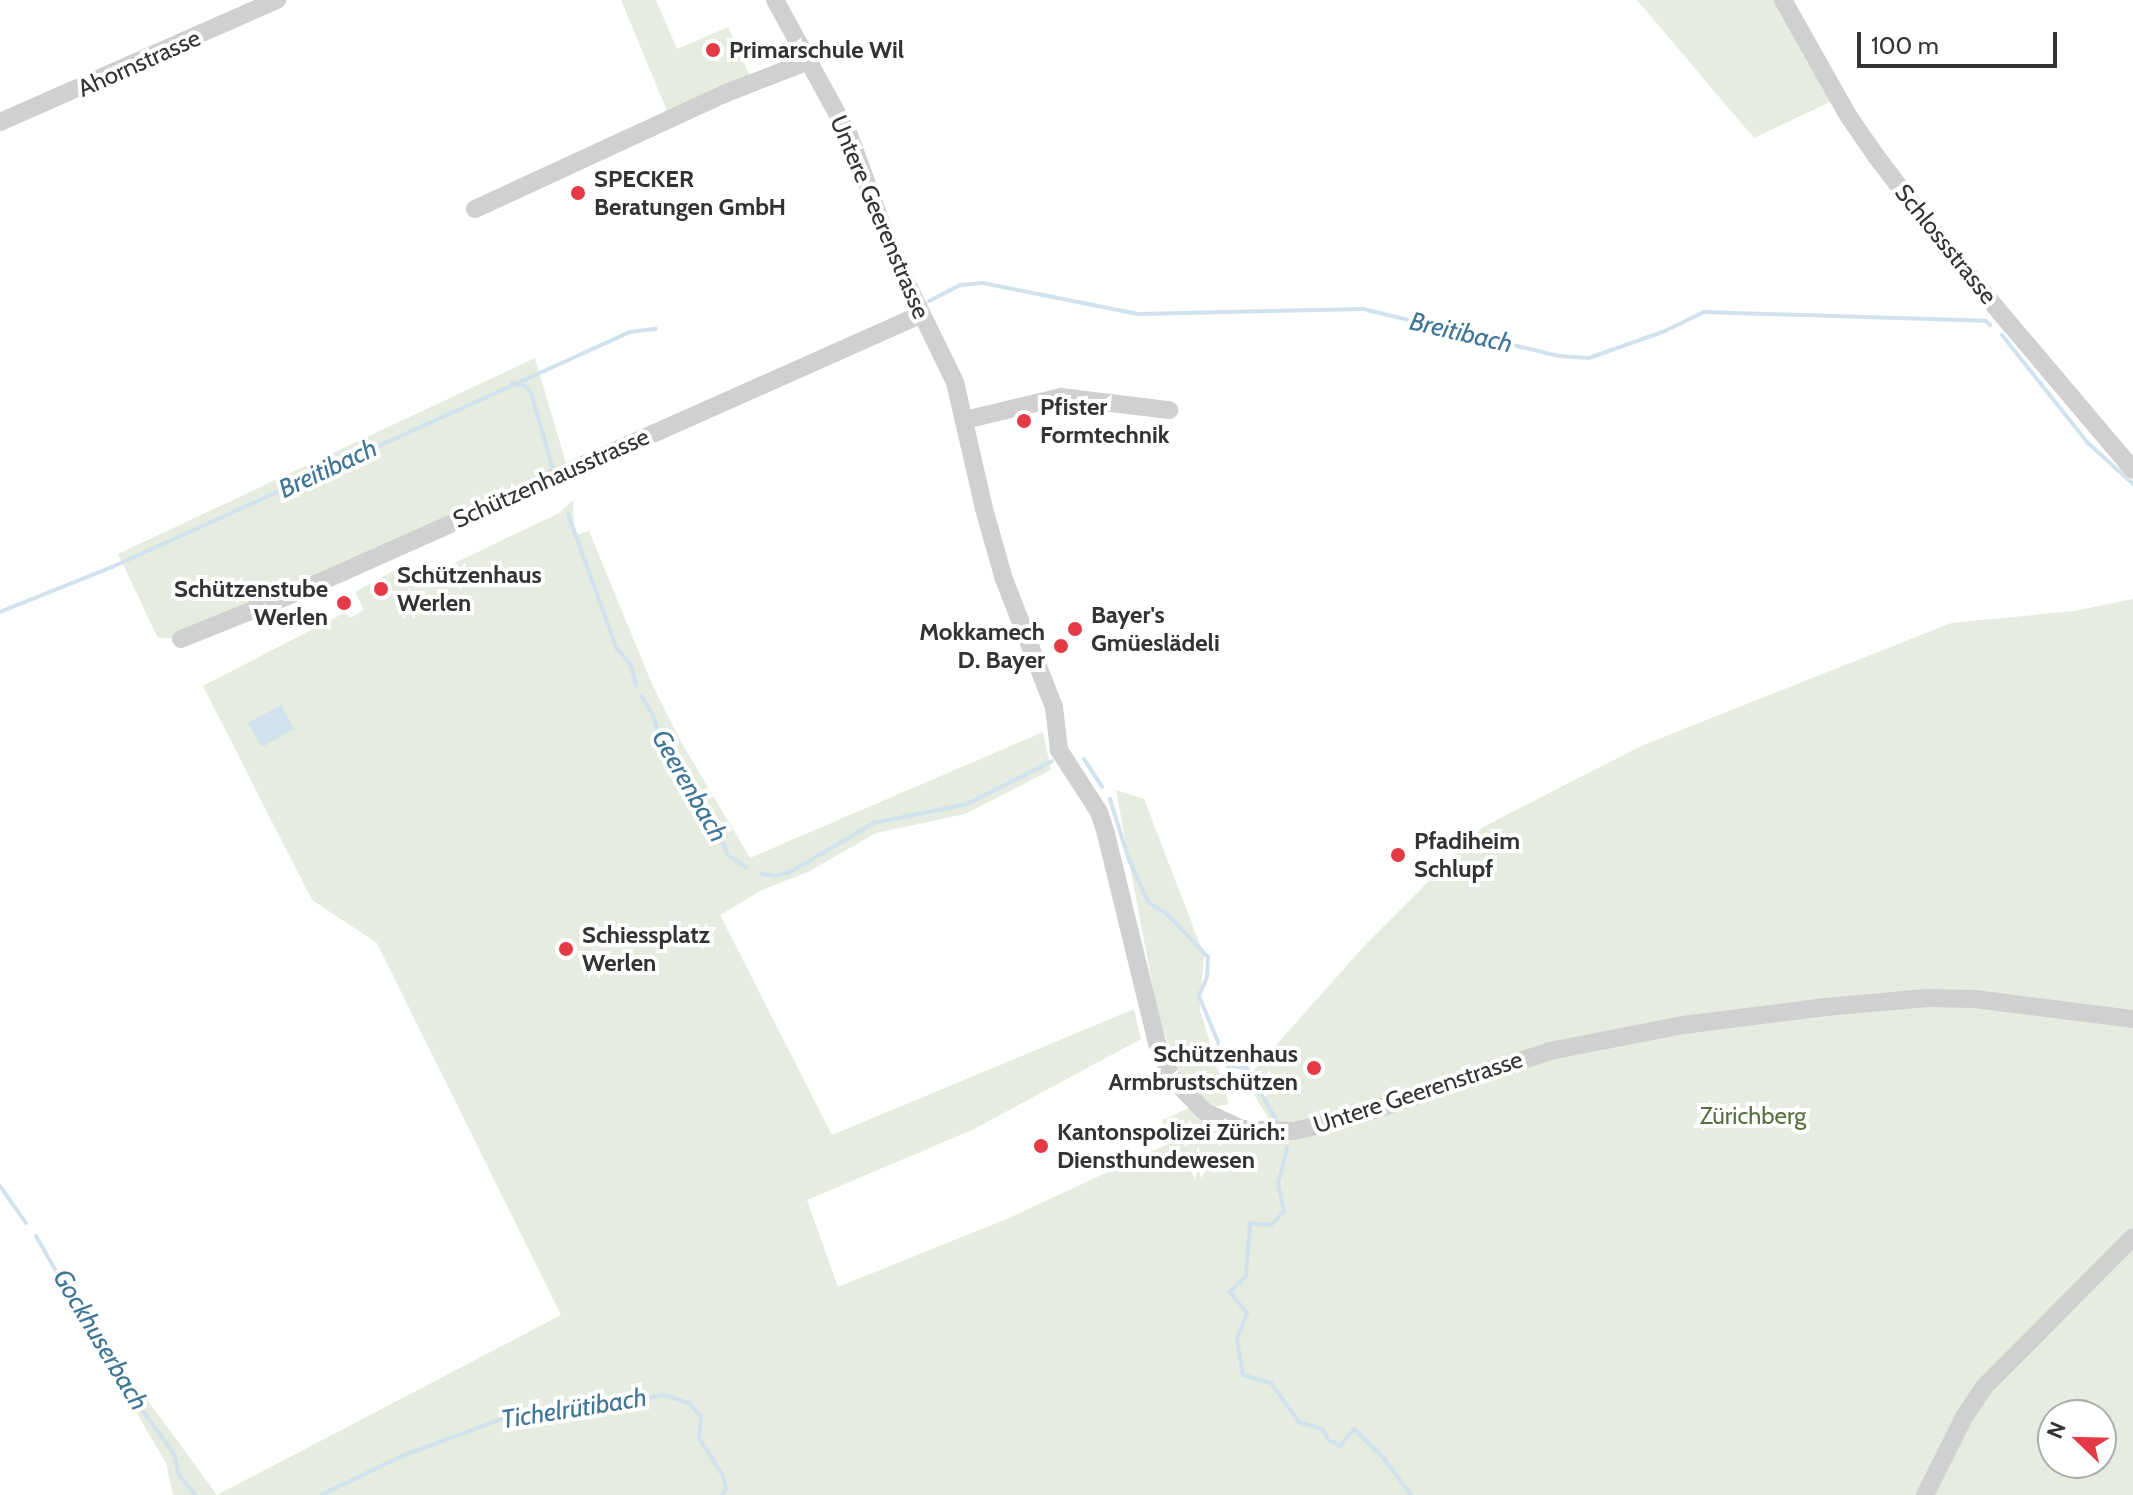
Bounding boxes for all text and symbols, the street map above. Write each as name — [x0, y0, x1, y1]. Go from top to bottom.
scale bar — [1861, 16, 2061, 66]
street label: Ahornstrasse — [73, 23, 205, 103]
text: 100 m — [1871, 31, 1939, 60]
place label: Primarschule Wil — [729, 36, 904, 64]
marker: Primarschule Wil — [704, 41, 722, 59]
street label: Untere Geerenstrasse — [824, 111, 936, 323]
place label: SPECKER Beratungen GmbH — [594, 165, 786, 221]
street label: Schlossstrasse — [1889, 178, 2003, 310]
marker: SPECKER Beratungen GmbH — [569, 184, 587, 202]
water label: Breitibach — [1406, 306, 1516, 360]
place label: Pfister Formtechnik — [1040, 393, 1169, 449]
marker: Pfister Formtechnik — [1015, 412, 1033, 430]
street label: Schützenhausstrasse — [449, 422, 653, 534]
water label: Breitibach — [274, 433, 382, 505]
place label: Schützenhaus Werlen — [397, 561, 542, 617]
place label: Schützenstube Werlen — [174, 575, 328, 631]
marker: Schützenhaus Werlen — [372, 580, 390, 598]
marker: Schützenstube Werlen — [335, 594, 353, 612]
place label: Bayer's Gmüeslädeli — [1091, 601, 1220, 657]
place label: Mokkamech D. Bayer — [919, 618, 1045, 674]
marker: Bayer's Gmüeslädeli — [1066, 620, 1084, 638]
marker: Mokkamech D. Bayer — [1052, 637, 1070, 655]
water label: Geerenbach — [644, 724, 734, 848]
place label: Pfadiheim Schlupf — [1414, 827, 1520, 883]
marker: Pfadiheim Schlupf — [1389, 846, 1407, 864]
place label: Schiessplatz Werlen — [582, 921, 710, 977]
marker: Schiessplatz Werlen — [557, 940, 575, 958]
place label: Schützenhaus Armbrustschützen — [1108, 1040, 1298, 1096]
street label: Untere Geerenstrasse — [1310, 1045, 1526, 1139]
marker: Schützenhaus Armbrustschützen — [1305, 1059, 1323, 1077]
park label: Zürichberg — [1700, 1102, 1806, 1130]
place label: Kantonspolizei Zürich: Diensthundewesen — [1057, 1118, 1285, 1174]
marker: Kantonspolizei Zürich: Diensthundewesen — [1032, 1137, 1050, 1155]
water label: Gockhuserbach — [46, 1264, 154, 1416]
water label: Tichelrütibach — [499, 1382, 649, 1436]
north arrow — [2037, 1399, 2117, 1479]
text: N — [2041, 1418, 2072, 1443]

